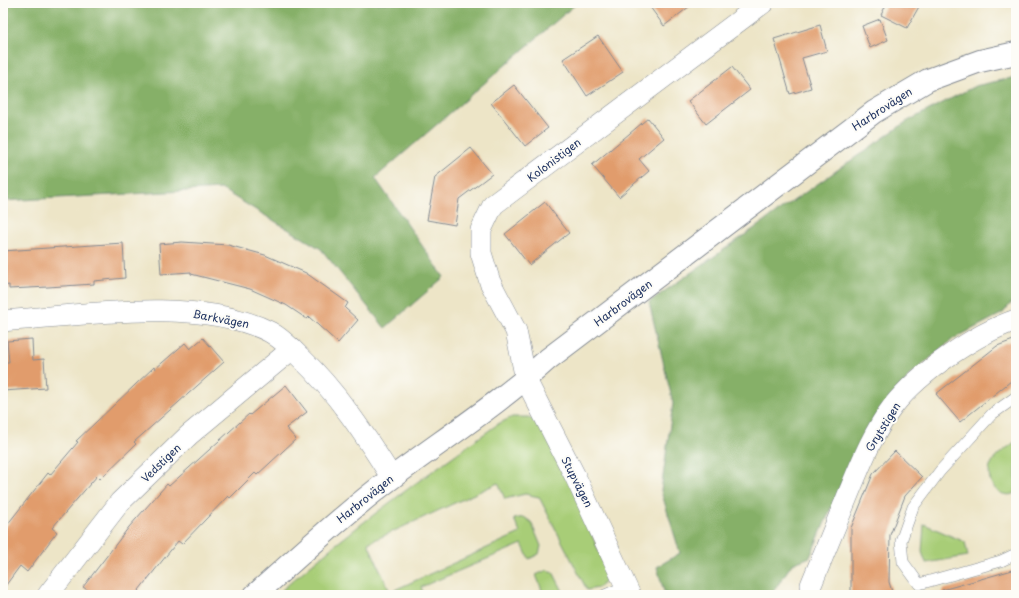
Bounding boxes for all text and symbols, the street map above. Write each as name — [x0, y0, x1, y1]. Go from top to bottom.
street label: Harbrovägen — [848, 83, 915, 135]
street label: Kolonistigen — [523, 134, 584, 186]
street label: Harbrovägen — [590, 275, 655, 330]
street label: Barkvägen — [191, 305, 251, 332]
street label: Grytstigen — [861, 399, 904, 455]
street label: Vedstigen — [137, 439, 184, 486]
street label: Stupvägen — [557, 453, 597, 510]
street label: Harbrovägen — [332, 470, 397, 527]

